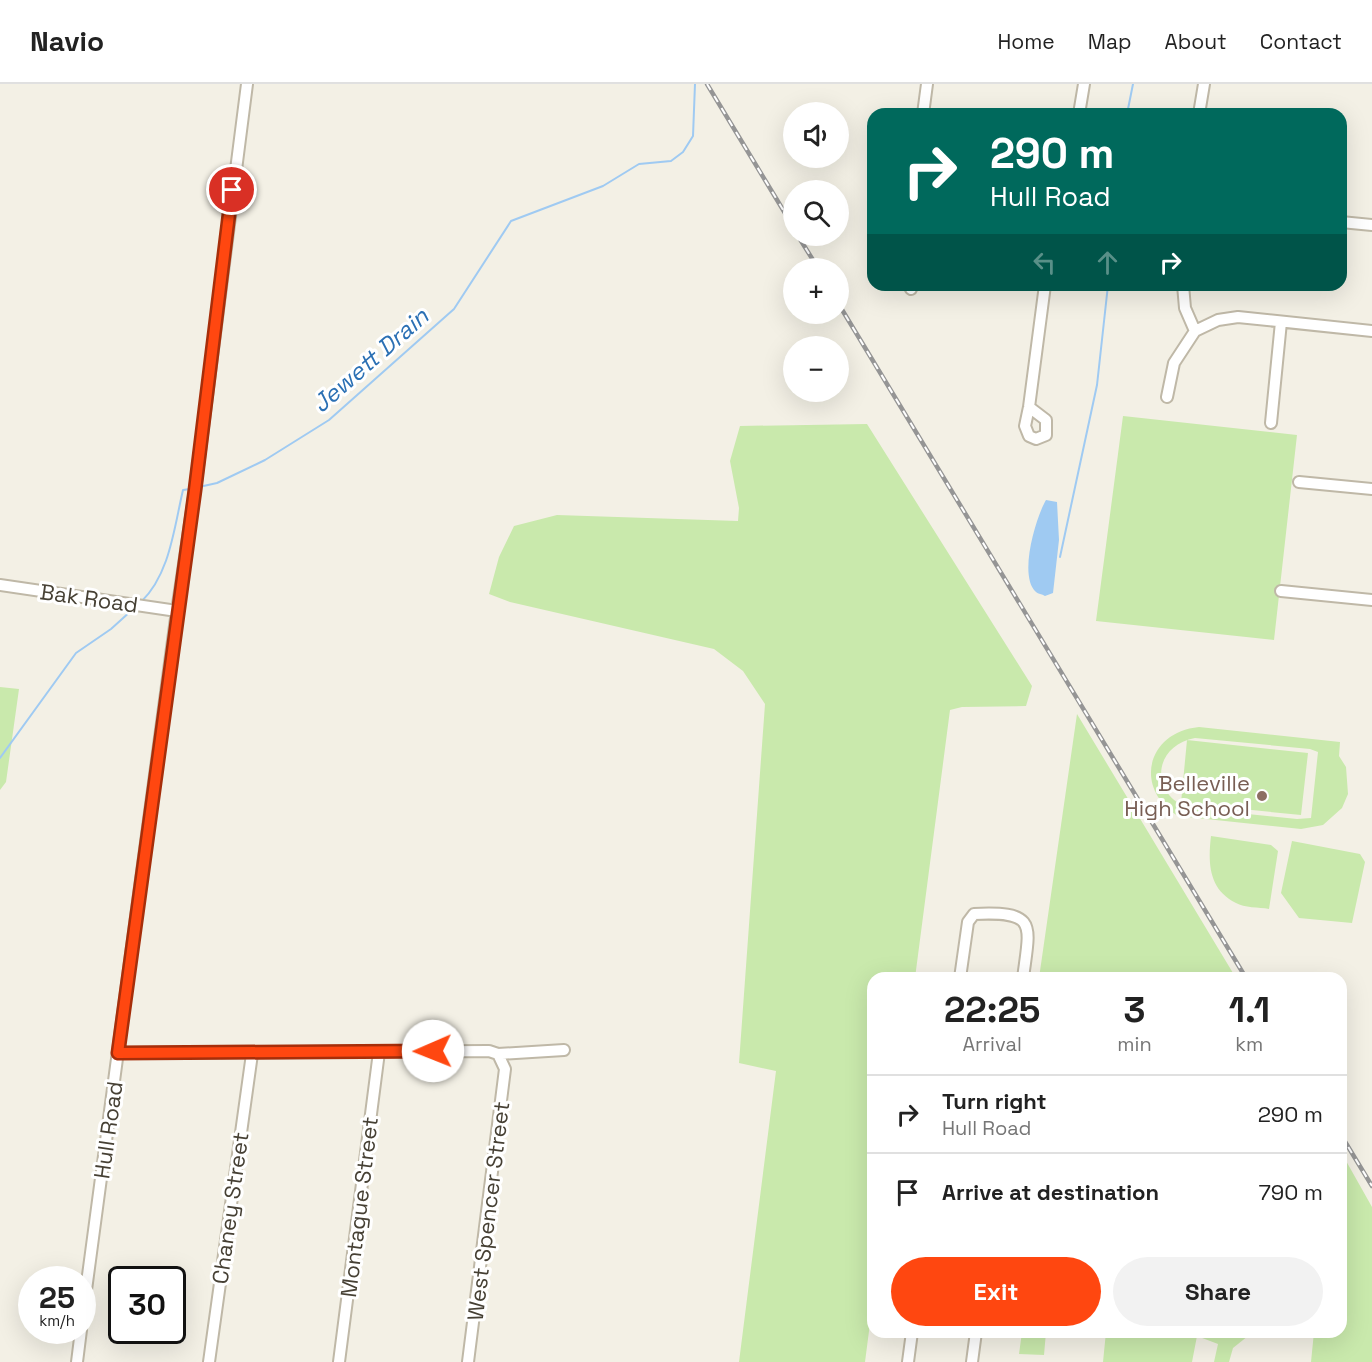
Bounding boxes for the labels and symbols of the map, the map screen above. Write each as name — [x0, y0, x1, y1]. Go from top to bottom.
pin — [206, 164, 257, 215]
water label: Jewett Drain — [305, 300, 436, 419]
street label: Bak Road — [38, 577, 140, 619]
place label: Belleville High School — [1124, 769, 1250, 822]
marker: Belleville High School — [1255, 789, 1269, 803]
position arrow — [401, 1019, 465, 1083]
street label: Hull Road — [87, 1079, 129, 1181]
street label: West Spencer Street — [461, 1100, 515, 1322]
street label: Montague Street — [334, 1115, 384, 1299]
street label: Chaney Street — [205, 1130, 255, 1286]
speed limit sign: 30 — [108, 1266, 186, 1344]

